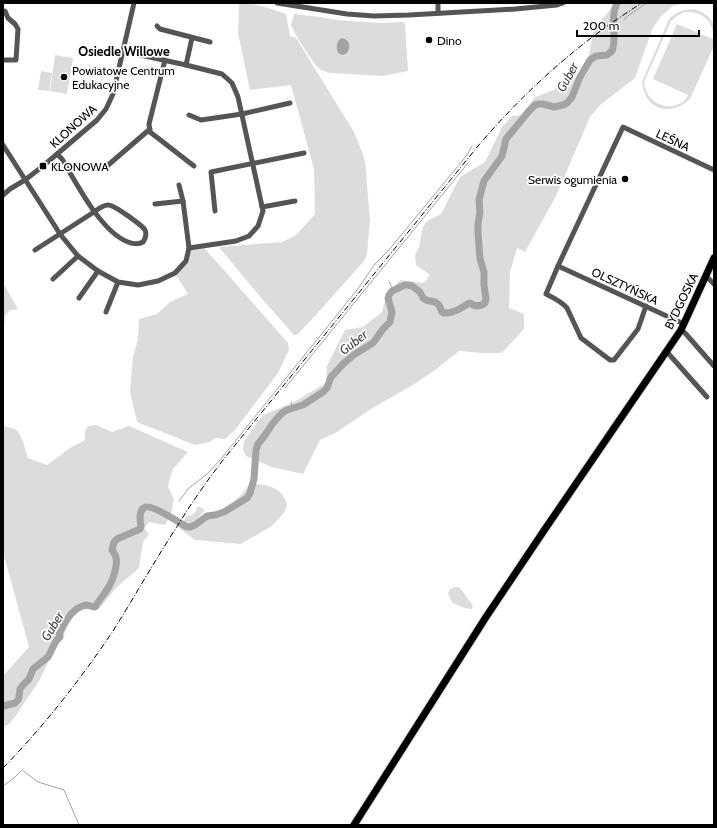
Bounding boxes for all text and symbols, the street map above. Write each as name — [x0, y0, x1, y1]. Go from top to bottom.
scale bar — [577, 12, 699, 38]
text: 200 m — [583, 18, 619, 33]
place label: Dino — [437, 33, 462, 48]
marker: Dino — [424, 35, 434, 45]
district label: Osiedle Willowe — [78, 43, 170, 59]
water label: Guber — [553, 59, 582, 94]
place label: Powiatowe Centrum Edukacyjne — [72, 63, 175, 92]
marker: Powiatowe Centrum Edukacyjne — [59, 72, 69, 82]
street label: KLONOWA — [47, 101, 100, 151]
street label: LEŚNA — [654, 126, 693, 155]
place label: KLONOWA — [51, 159, 109, 174]
marker: KLONOWA — [38, 161, 48, 171]
place label: Serwis ogumienia — [528, 172, 617, 187]
marker: Serwis ogumienia — [620, 174, 630, 184]
street label: OLSZTYŃSKA — [589, 264, 661, 308]
street label: BYDGOSKA — [661, 270, 701, 332]
water label: Guber — [336, 325, 371, 358]
water label: Guber — [37, 608, 67, 643]

